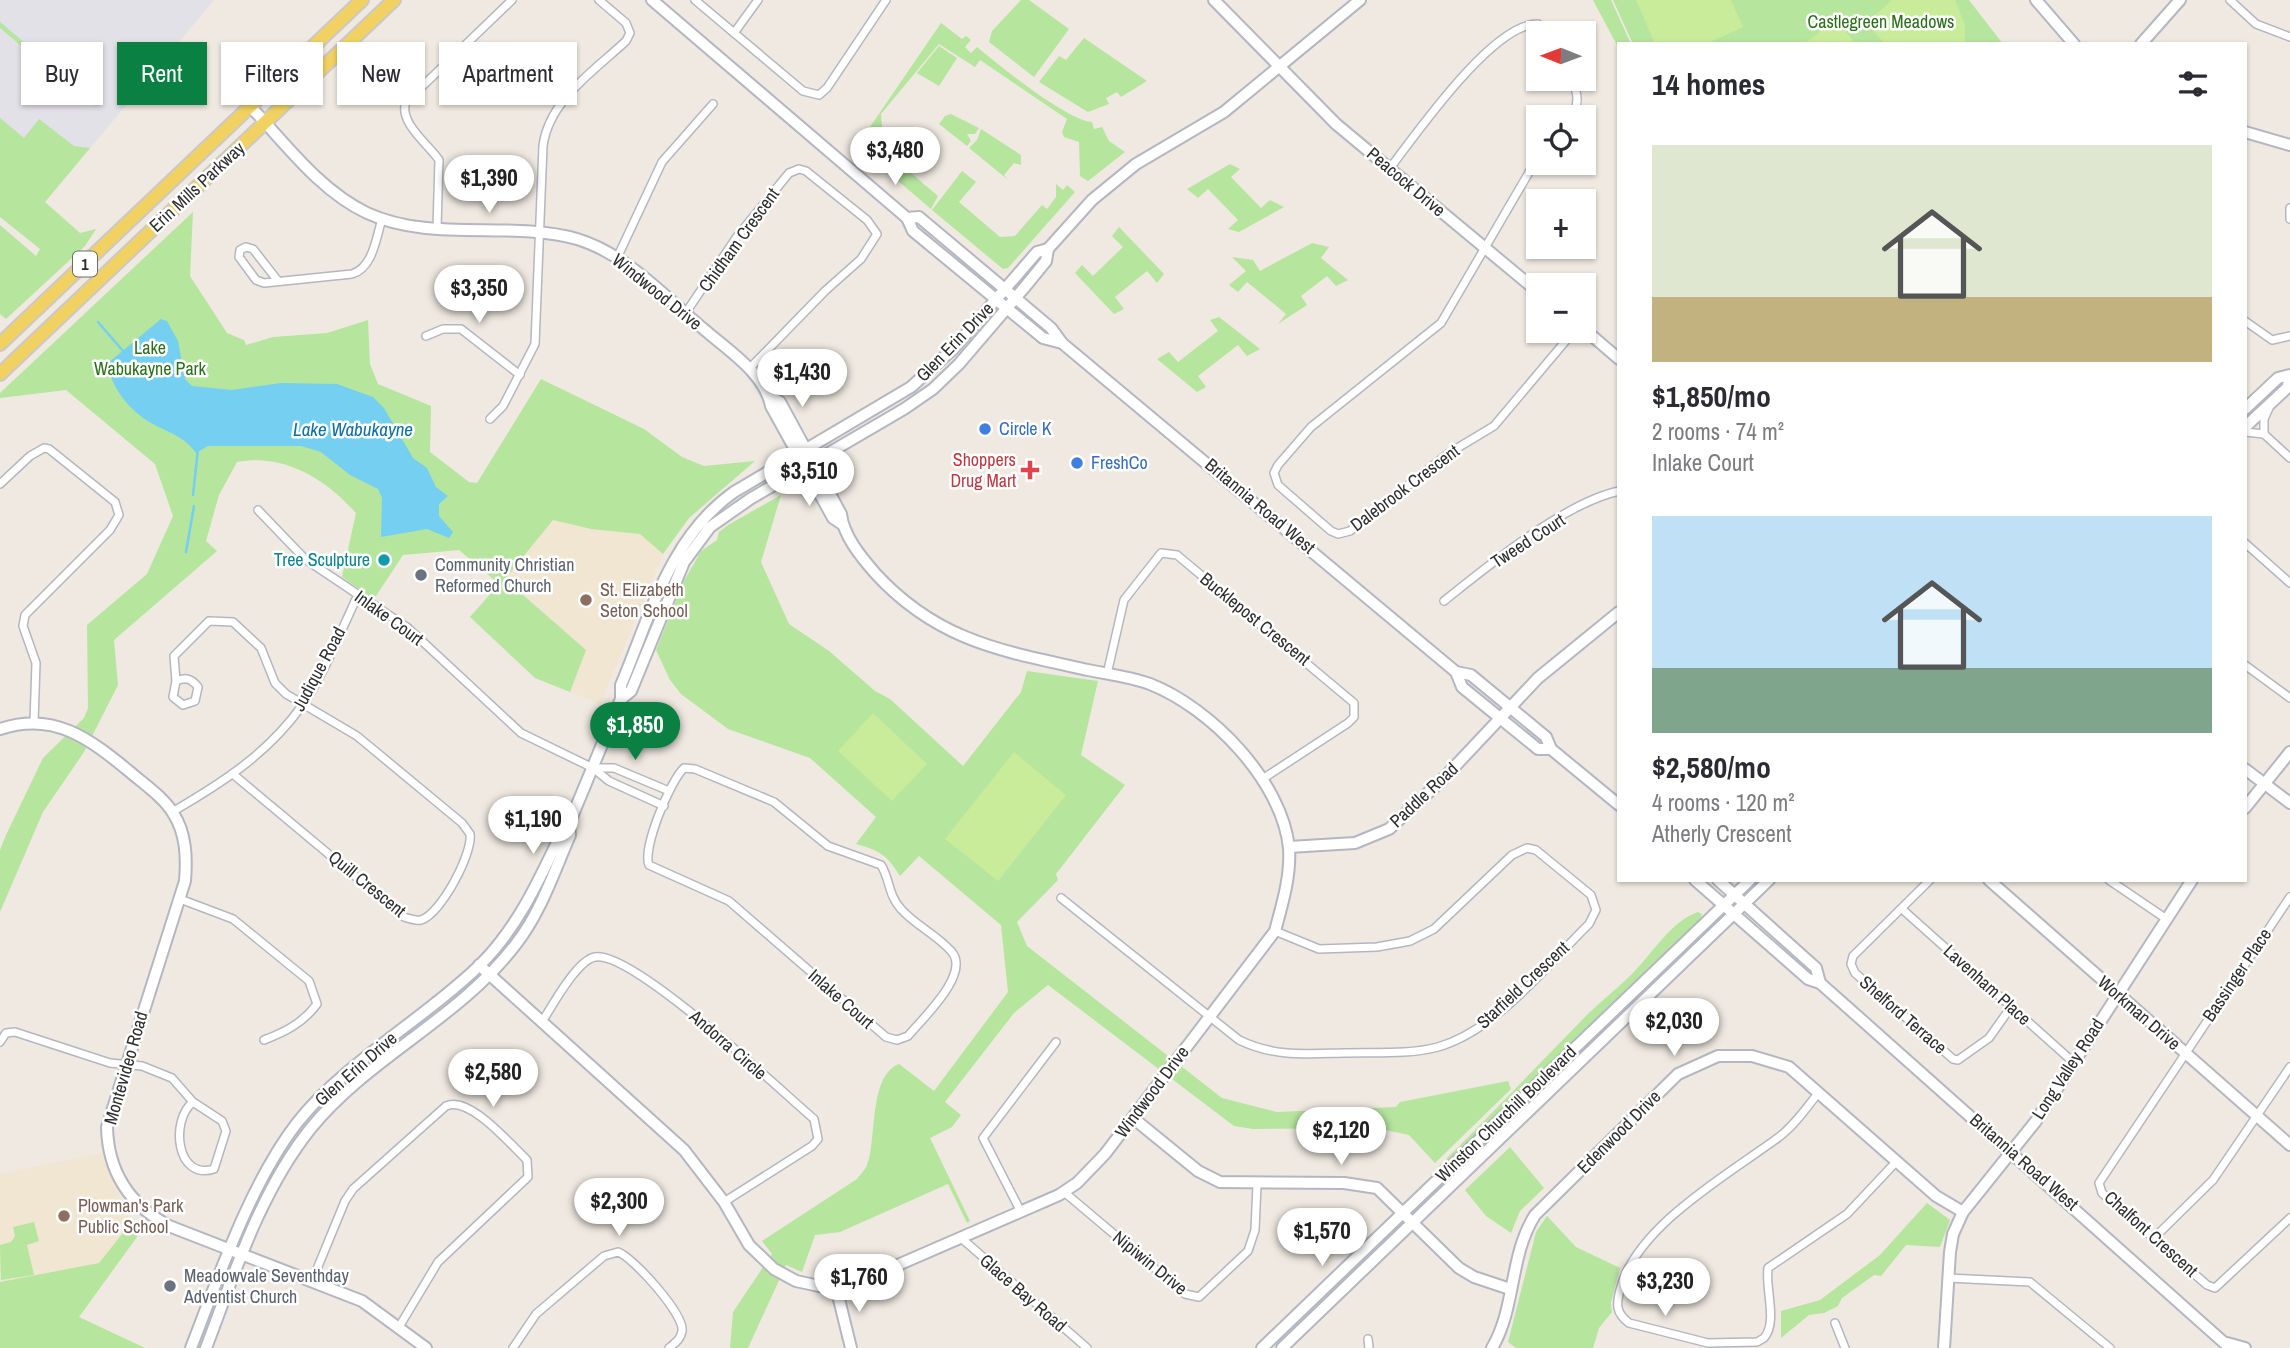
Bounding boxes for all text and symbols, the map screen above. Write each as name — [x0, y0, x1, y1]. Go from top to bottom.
park label: Castlegreen Meadows — [1808, 9, 1954, 34]
north arrow — [1526, 21, 1596, 91]
map controls — [1526, 21, 1596, 343]
chip: Buy — [21, 42, 103, 105]
chip: Rent — [117, 42, 207, 105]
chip: Filters — [221, 42, 323, 105]
chip: New — [337, 42, 425, 105]
chip: Apartment — [439, 42, 577, 105]
text: 14 homes — [1652, 64, 1766, 104]
icon: filters — [2174, 65, 2212, 103]
button: locate — [1526, 105, 1596, 175]
pin: $3,480 — [838, 128, 952, 187]
text: $3,480 — [866, 134, 924, 165]
street label: Erin Mills Parkway — [143, 135, 250, 237]
street label: Peacock Drive — [1362, 141, 1451, 222]
pin: $1,390 — [432, 156, 546, 215]
text: $1,390 — [460, 162, 518, 193]
street label: Chidham Crescent — [692, 183, 785, 297]
button: + — [1526, 189, 1596, 259]
icon: home — [1869, 191, 1995, 317]
street label: Windwood Drive — [607, 248, 708, 336]
road number: 1 — [73, 252, 97, 276]
pin: $3,350 — [422, 266, 536, 325]
text: $3,350 — [450, 272, 508, 303]
button: − — [1526, 273, 1596, 343]
street label: Glen Erin Drive — [910, 296, 999, 387]
park label: Lake Wabukayne Park — [94, 335, 207, 381]
pin: $1,430 — [745, 350, 859, 409]
text: $1,430 — [773, 356, 831, 387]
text: $1,850/mo — [1652, 376, 1771, 416]
water label: Lake Wabukayne — [293, 416, 413, 442]
place label: Circle K — [999, 416, 1052, 441]
text: 2 rooms · 74 m² — [1652, 416, 1784, 447]
marker: Circle K — [977, 421, 993, 437]
street label: Dalebrook Crescent — [1345, 438, 1464, 537]
place label: Shoppers Drug Mart — [950, 447, 1016, 493]
text: Inlake Court — [1652, 447, 1754, 478]
pin: $3,510 — [752, 448, 866, 508]
place label: FreshCo — [1091, 450, 1148, 475]
street label: Britannia Road West — [1200, 452, 1321, 559]
text: $3,510 — [780, 455, 838, 486]
marker: FreshCo — [1069, 455, 1085, 471]
marker: Shoppers Drug Mart — [1022, 462, 1038, 478]
street label: Tweed Court — [1486, 507, 1570, 574]
place label: Tree Sculpture — [274, 547, 370, 572]
marker: Tree Sculpture — [376, 552, 392, 568]
place label: Community Christian Reformed Church — [435, 552, 574, 598]
icon: home — [1869, 562, 1995, 688]
street label: Bucklepost Crescent — [1195, 566, 1316, 671]
marker: Community Christian Reformed Church — [413, 567, 429, 583]
place label: St. Elizabeth Seton School — [600, 577, 688, 623]
street label: Inlake Court — [350, 584, 429, 651]
marker: St. Elizabeth Seton School — [578, 592, 594, 608]
street label: Judique Road — [286, 622, 351, 715]
pin: $1,850 — [578, 702, 692, 762]
text: $1,850 — [606, 709, 664, 740]
text: $2,580/mo — [1652, 747, 1771, 787]
street label: Paddle Road — [1384, 756, 1463, 833]
text: 4 rooms · 120 m² — [1652, 787, 1795, 818]
pin: $1,190 — [476, 796, 590, 856]
text: $1,190 — [504, 803, 562, 834]
text: Atherly Crescent — [1652, 818, 1791, 849]
street label: Quill Crescent — [323, 844, 412, 923]
street label: Bassinger Place — [2196, 923, 2277, 1026]
street label: Starfield Crescent — [1471, 935, 1574, 1034]
street label: Lavenham Place — [1938, 939, 2037, 1031]
street label: Inlake Court — [803, 963, 880, 1034]
street label: Shelford Terrace — [1854, 970, 1952, 1059]
street label: Workman Drive — [2093, 970, 2186, 1056]
pin: $2,030 — [1617, 998, 1731, 1058]
street label: Andorra Circle — [683, 1003, 772, 1085]
text: $2,030 — [1645, 1005, 1703, 1036]
street label: Montevideo Road — [97, 1008, 154, 1127]
street label: Long Valley Road — [2026, 1014, 2109, 1124]
street label: Glen Erin Drive — [309, 1026, 402, 1111]
street label: Winston Churchill Boulevard — [1430, 1040, 1582, 1188]
street label: Windwood Drive — [1109, 1041, 1194, 1143]
pin: $2,580 — [436, 1050, 550, 1109]
text: $2,580 — [464, 1056, 522, 1087]
street label: Edenwood Drive — [1571, 1084, 1666, 1179]
street label: Britannia Road West — [1965, 1107, 2084, 1216]
pin: $2,120 — [1284, 1108, 1398, 1167]
text: $2,120 — [1312, 1114, 1370, 1145]
pin: $2,300 — [562, 1178, 676, 1238]
text: $2,300 — [590, 1185, 648, 1216]
street label: Chalfont Crescent — [2099, 1185, 2204, 1282]
place label: Plowman's Park Public School — [78, 1193, 184, 1239]
marker: Plowman's Park Public School — [56, 1208, 72, 1224]
pin: $1,570 — [1265, 1208, 1379, 1268]
text: $1,570 — [1293, 1215, 1351, 1246]
street label: Nipiwin Drive — [1108, 1225, 1193, 1300]
street label: Glace Bay Road — [975, 1248, 1072, 1337]
pin: $1,760 — [802, 1254, 916, 1314]
pin: $3,230 — [1608, 1258, 1722, 1318]
text: $1,760 — [830, 1261, 888, 1292]
place label: Meadowvale Seventhday Adventist Church — [183, 1263, 350, 1309]
text: $3,230 — [1636, 1265, 1694, 1296]
marker: Meadowvale Seventhday Adventist Church — [162, 1278, 178, 1294]

